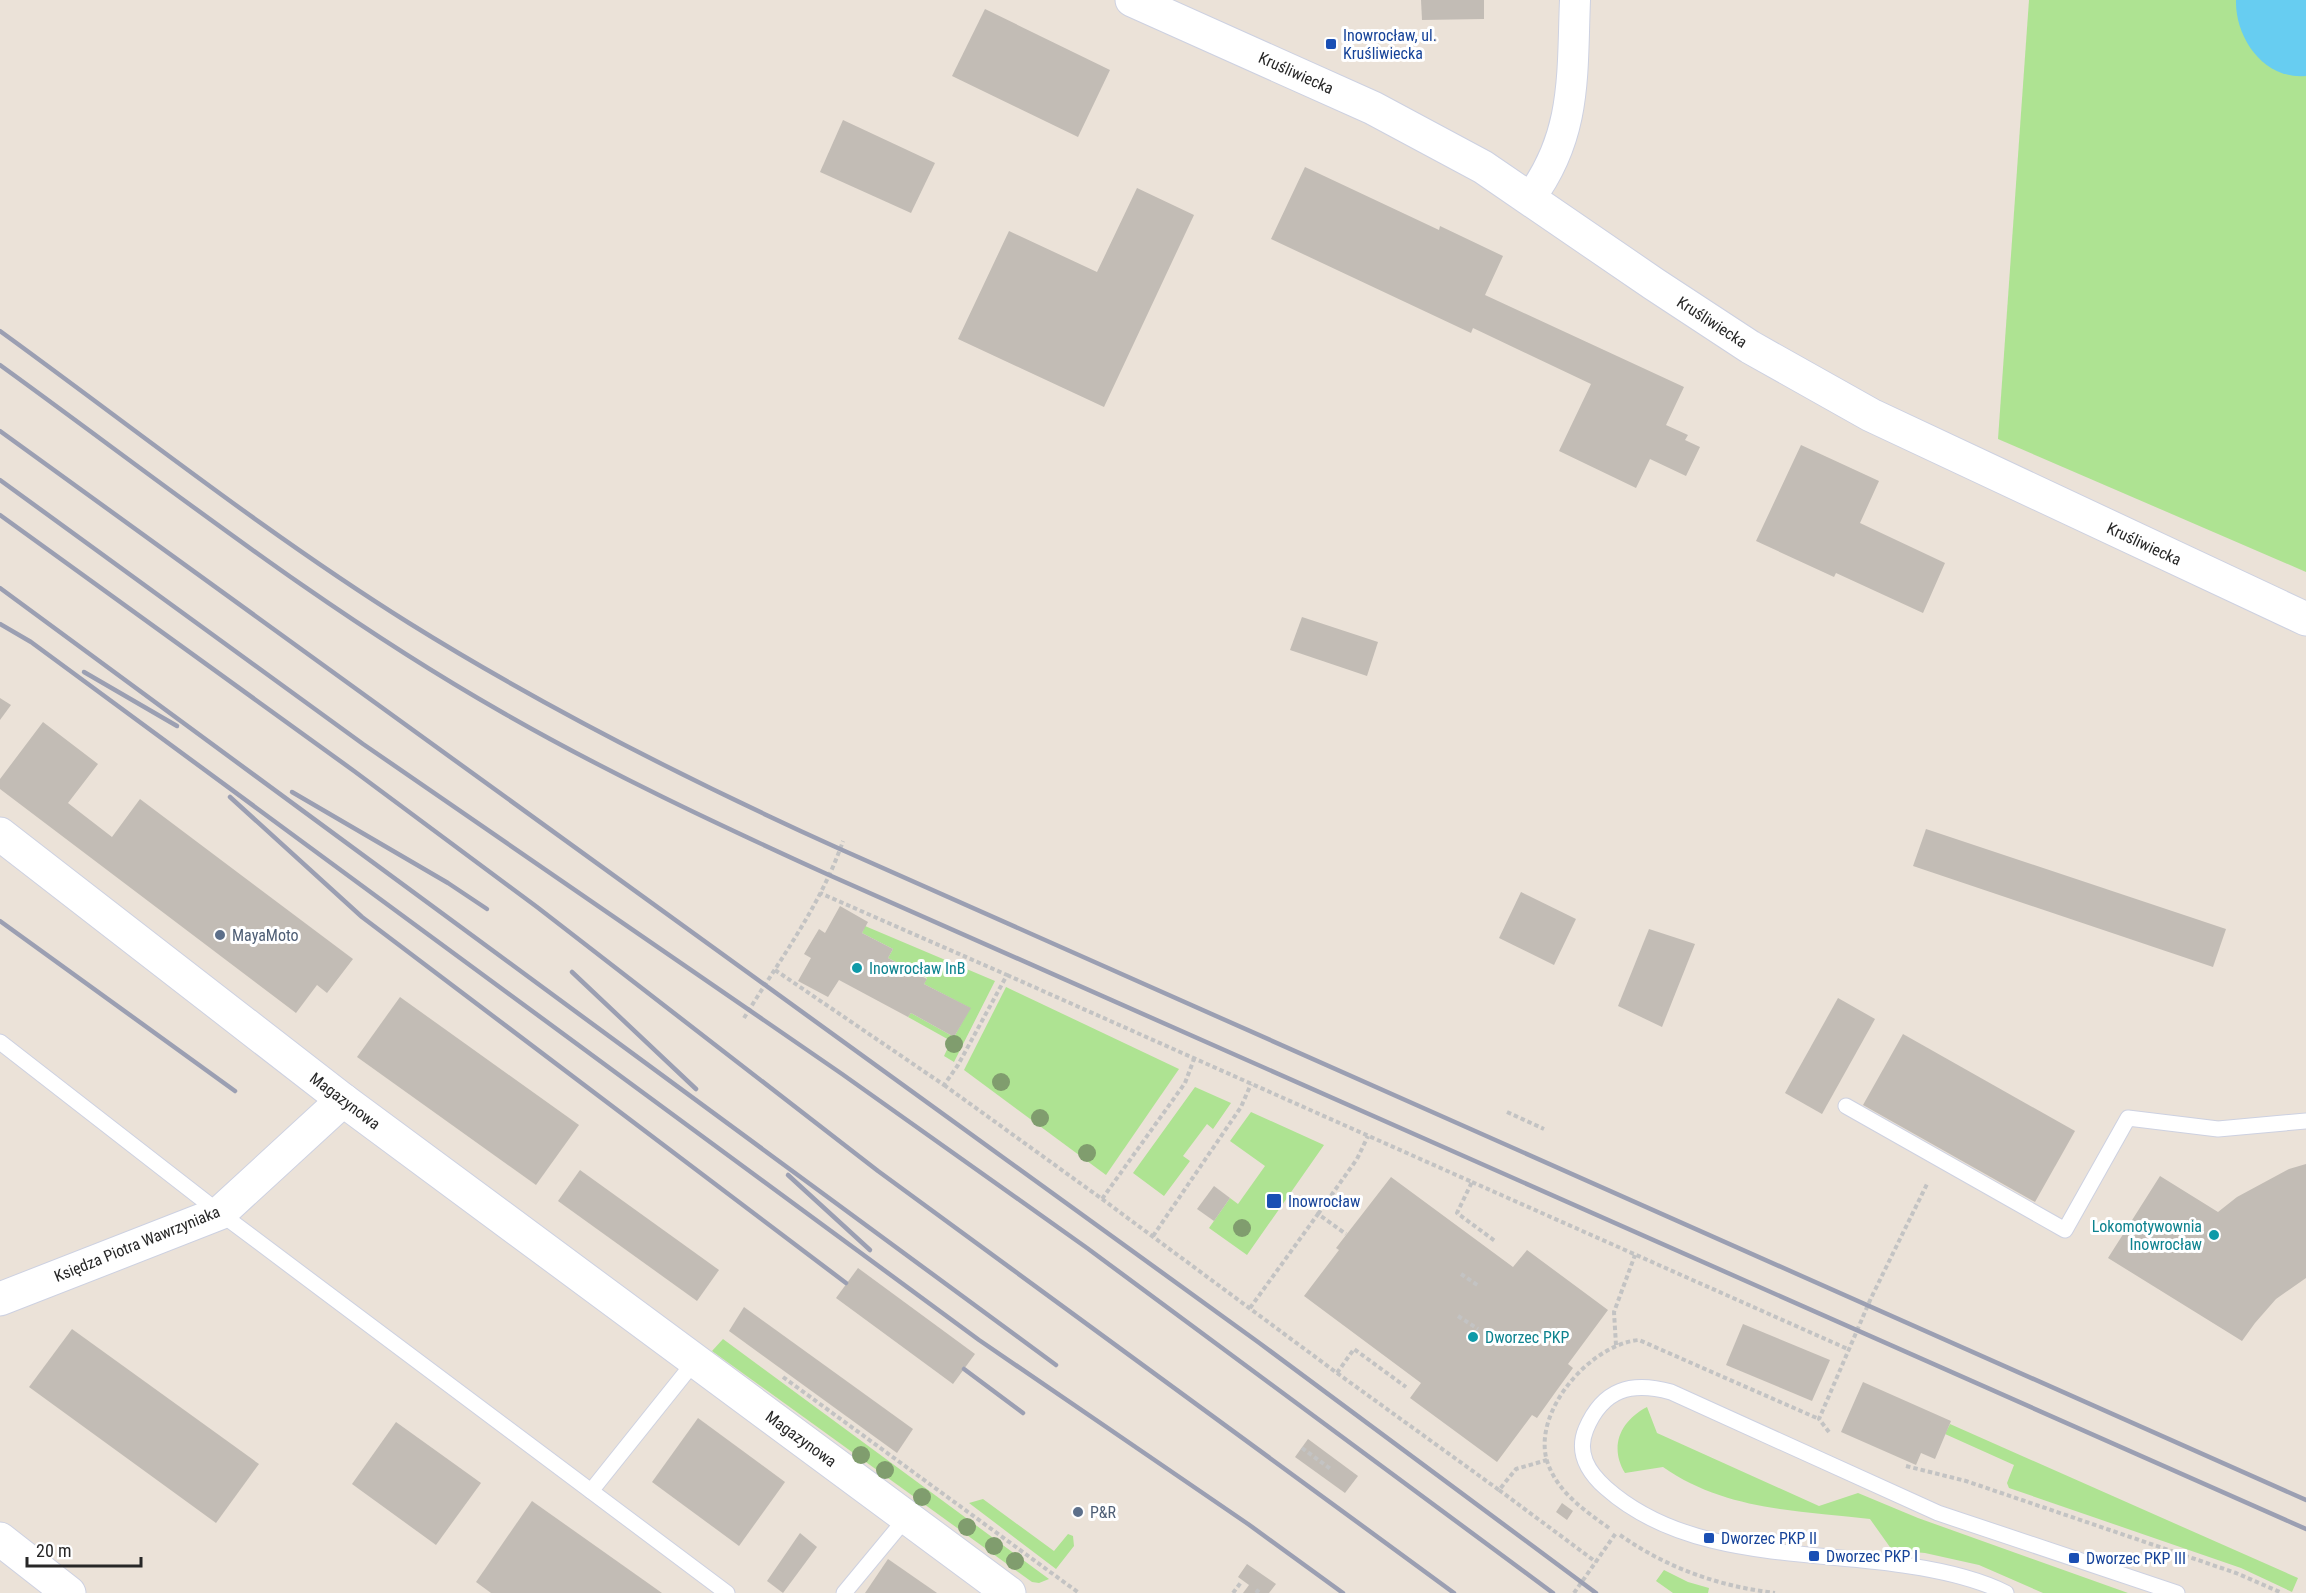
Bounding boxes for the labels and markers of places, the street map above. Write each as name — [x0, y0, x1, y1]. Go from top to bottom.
place label: Inowrocław, ul. Kruśliwiecka — [1343, 26, 1437, 63]
marker: Inowrocław, ul. Kruśliwiecka — [1324, 37, 1338, 51]
place label: MayaMoto — [232, 926, 299, 945]
marker: MayaMoto — [213, 928, 227, 942]
place label: Inowrocław InB — [869, 959, 966, 978]
marker: Inowrocław InB — [850, 961, 864, 975]
marker: Inowrocław — [1265, 1192, 1283, 1210]
place label: Inowrocław — [1288, 1192, 1360, 1211]
place label: Lokomotywownia Inowrocław — [2092, 1217, 2202, 1254]
marker: Lokomotywownia Inowrocław — [2207, 1228, 2221, 1242]
place label: Dworzec PKP — [1485, 1328, 1569, 1347]
marker: Dworzec PKP — [1466, 1330, 1480, 1344]
place label: P&R — [1090, 1503, 1117, 1522]
marker: P&R — [1071, 1505, 1085, 1519]
place label: Dworzec PKP II — [1721, 1529, 1817, 1548]
marker: Dworzec PKP II — [1702, 1531, 1716, 1545]
place label: Dworzec PKP I — [1826, 1547, 1918, 1566]
marker: Dworzec PKP I — [1807, 1549, 1821, 1563]
place label: Dworzec PKP III — [2086, 1549, 2186, 1568]
marker: Dworzec PKP III — [2067, 1551, 2081, 1565]

